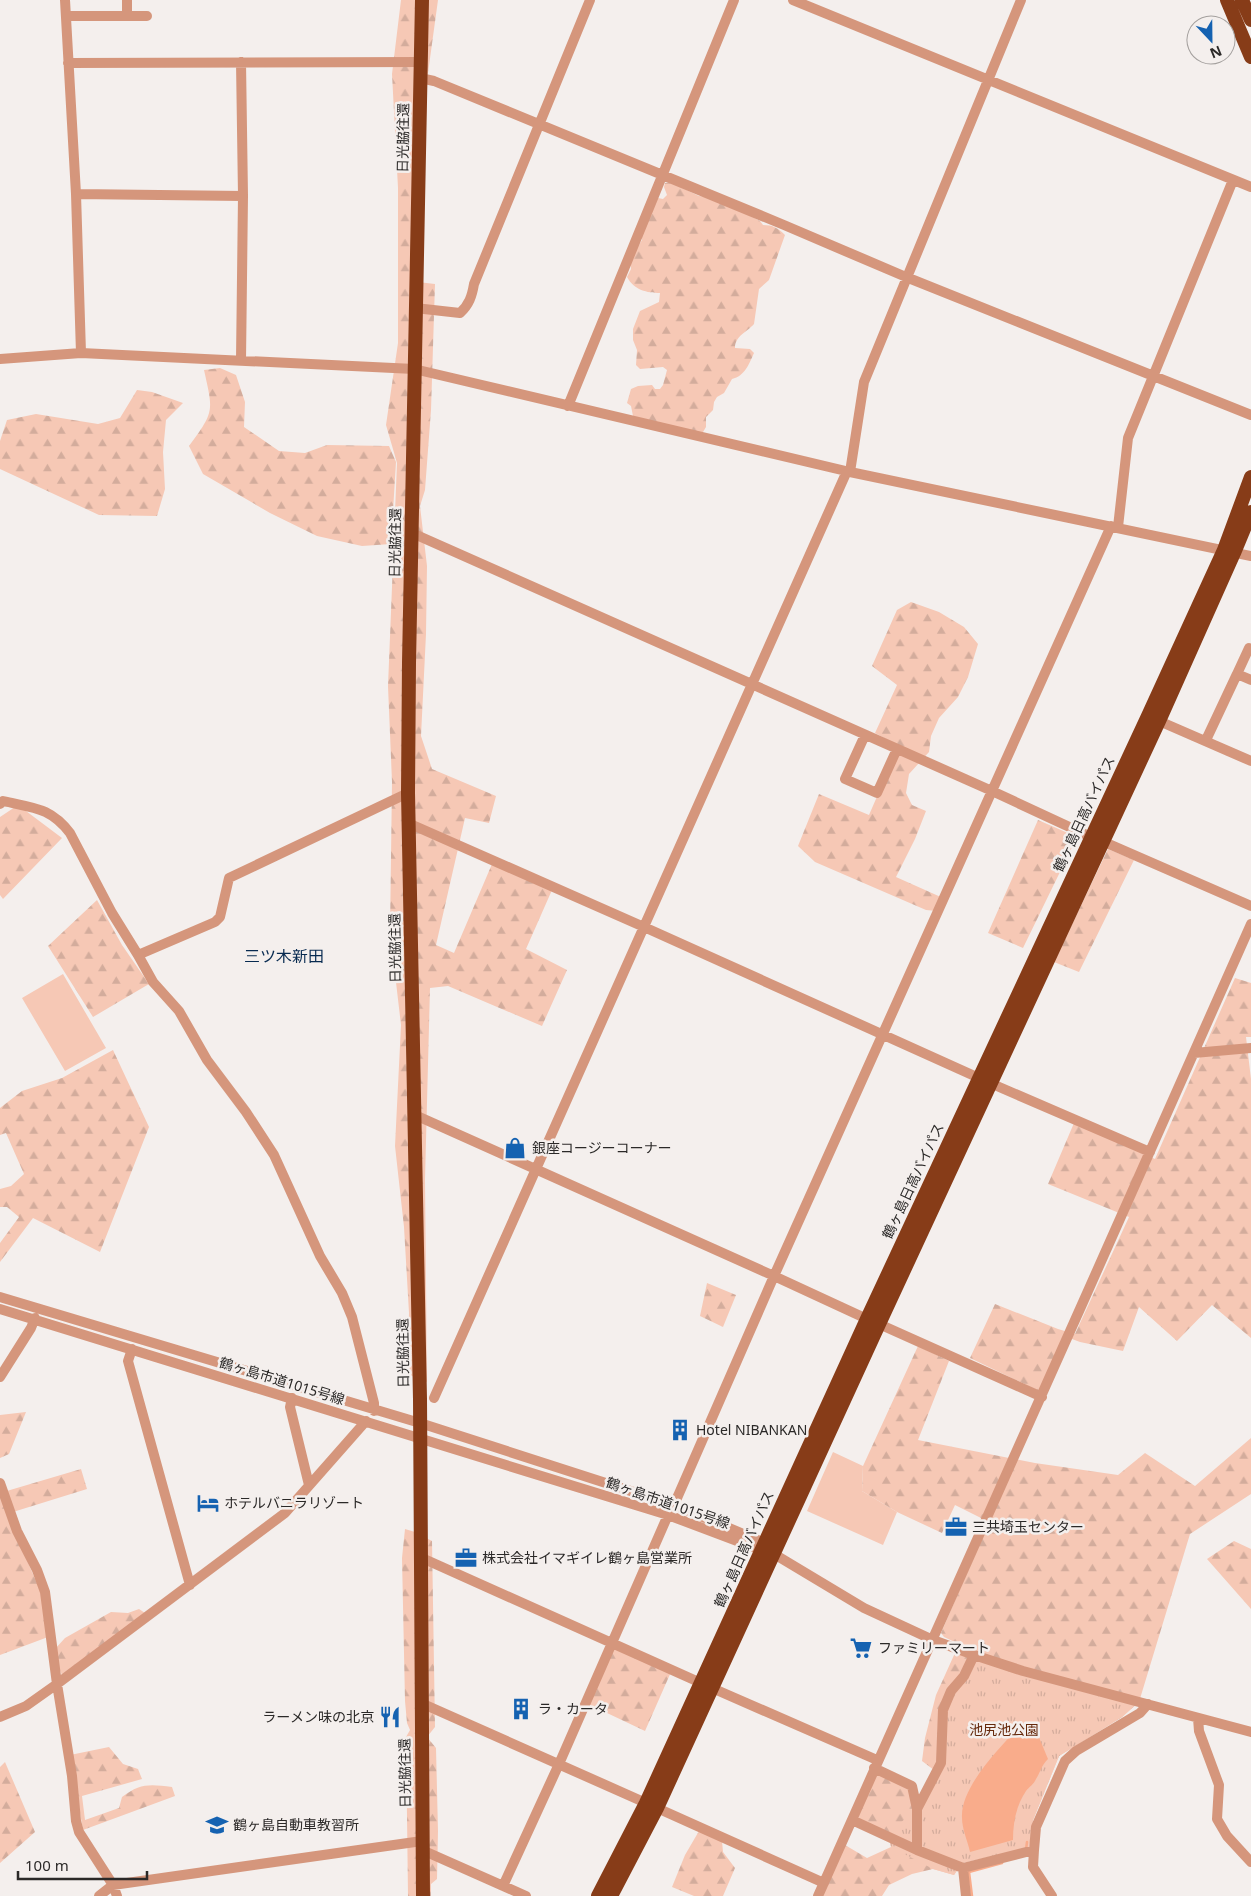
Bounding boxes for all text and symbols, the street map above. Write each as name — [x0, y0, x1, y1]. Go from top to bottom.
north arrow — [1186, 15, 1236, 65]
text: N — [1207, 42, 1225, 63]
street label: 日光脇往還 — [392, 103, 413, 173]
street label: 日光脇往還 — [384, 508, 405, 578]
street label: 鶴ヶ島日高バイパス — [1048, 753, 1119, 875]
street label: 日光脇往還 — [384, 913, 405, 983]
district label: 三ツ木新田 — [244, 945, 324, 967]
street label: 鶴ヶ島日高バイパス — [877, 1120, 948, 1242]
shop icon: 銀座コージーコーナー — [502, 1135, 528, 1161]
place label: 銀座コージーコーナー — [532, 1138, 672, 1157]
street label: 日光脇往還 — [392, 1318, 413, 1388]
street label: 鶴ヶ島市道1015号線 — [217, 1352, 347, 1409]
building icon: Hotel NIBANKAN — [667, 1417, 693, 1443]
place label: Hotel NIBANKAN — [696, 1420, 807, 1439]
street label: 鶴ヶ島市道1015号線 — [604, 1472, 733, 1533]
street label: 鶴ヶ島日高バイパス — [709, 1488, 778, 1610]
hotel icon: ホテルバニラリゾート — [195, 1490, 221, 1516]
place label: ホテルバニラリゾート — [224, 1493, 364, 1512]
office icon: 三共埼玉センター — [943, 1514, 969, 1540]
place label: 三共埼玉センター — [972, 1517, 1084, 1536]
office icon: 株式会社イマギイレ鶴ヶ島営業所 — [453, 1545, 479, 1571]
place label: 株式会社イマギイレ鶴ヶ島営業所 — [482, 1548, 692, 1567]
supermarket icon: ファミリーマート — [848, 1635, 874, 1661]
place label: ファミリーマート — [878, 1638, 990, 1657]
building icon: ラ・カータ — [508, 1696, 534, 1722]
place label: ラ・カータ — [538, 1699, 608, 1718]
restaurant icon: ラーメン味の北京 — [377, 1704, 403, 1730]
place label: ラーメン味の北京 — [263, 1707, 374, 1726]
park label: 池尻池公園 — [969, 1720, 1039, 1739]
street label: 日光脇往還 — [394, 1738, 415, 1808]
school or university icon: 鶴ヶ島自動車教習所 — [204, 1812, 230, 1838]
place label: 鶴ヶ島自動車教習所 — [233, 1815, 359, 1834]
scale bar — [18, 1848, 146, 1880]
text: 100 m — [25, 1855, 69, 1875]

